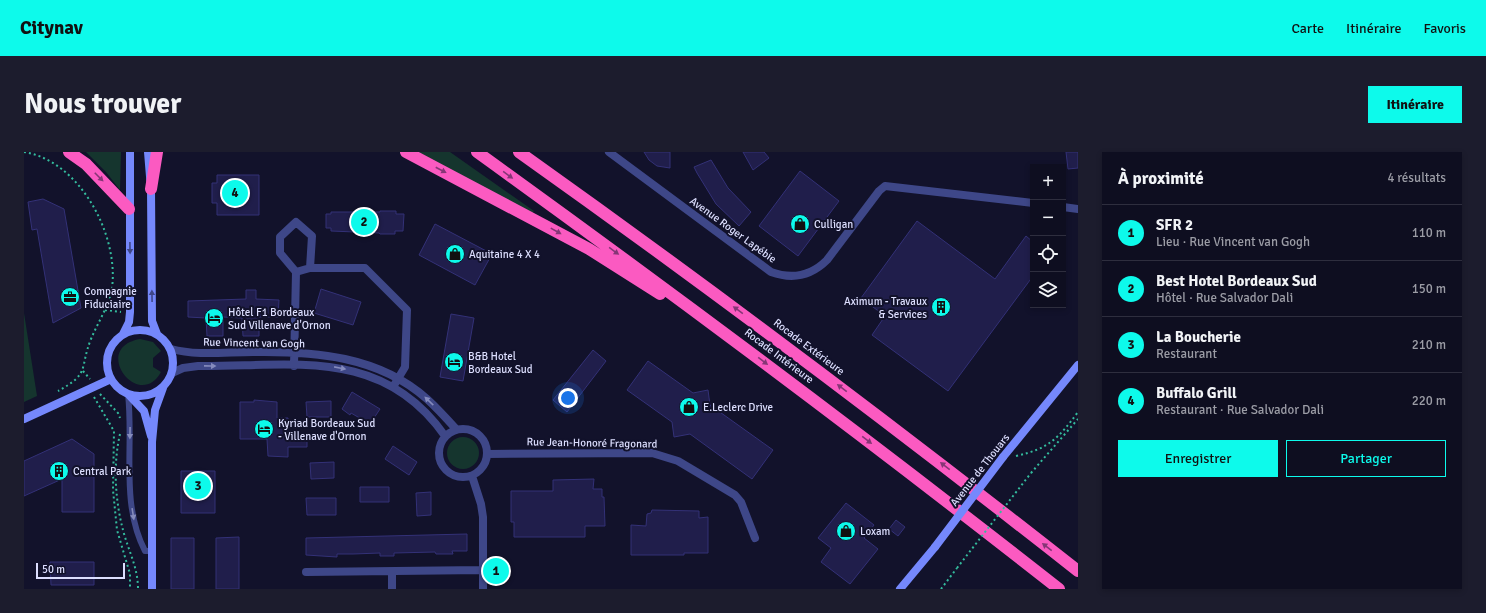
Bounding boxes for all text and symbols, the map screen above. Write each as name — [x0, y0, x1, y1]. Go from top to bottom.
text: Citynav — [20, 16, 83, 40]
text: Carte — [1291, 20, 1324, 37]
text: Itinéraire — [1346, 20, 1402, 37]
text: Favoris — [1424, 20, 1466, 37]
button: Itinéraire — [1368, 86, 1462, 123]
text: Nous trouver — [24, 87, 181, 121]
map controls — [1030, 164, 1066, 308]
button: + — [1030, 164, 1066, 200]
one-way arrow — [435, 167, 447, 173]
text: À proximité — [1118, 168, 1204, 189]
text: 4 résultats — [1387, 170, 1446, 186]
one-way arrow — [503, 171, 514, 179]
one-way arrow — [94, 172, 104, 182]
pin: 4 — [222, 178, 248, 208]
street label: Avenue Roger Lapébie — [687, 194, 779, 266]
button: − — [1030, 200, 1066, 236]
pin: 2 — [351, 207, 377, 237]
shop icon: Culligan — [789, 213, 811, 235]
text: SFR 2 — [1156, 216, 1193, 234]
place label: Culligan — [814, 218, 853, 231]
text: 1 — [1127, 225, 1135, 241]
text: 110 m — [1412, 225, 1446, 241]
one-way arrow — [550, 228, 561, 234]
text: Lieu · Rue Vincent van Gogh — [1156, 234, 1310, 250]
button: locate — [1030, 236, 1066, 272]
one-way arrow — [127, 242, 133, 255]
shop icon: Aquitaine 4 X 4 — [444, 243, 466, 265]
one-way arrow — [608, 247, 619, 255]
place label: Aquitaine 4 X 4 — [469, 248, 540, 261]
button: layers — [1030, 272, 1066, 308]
text: Best Hotel Bordeaux Sud — [1156, 272, 1317, 290]
text: 2 — [1127, 281, 1135, 297]
text: 150 m — [1412, 281, 1446, 297]
place label: Compagnie Fiduciaire — [84, 285, 137, 311]
office icon: Compagnie Fiduciaire — [59, 286, 81, 308]
one-way arrow — [149, 289, 155, 302]
text: Hôtel · Rue Salvador Dali — [1156, 290, 1293, 306]
place label: Aximum - Travaux & Services — [844, 295, 927, 321]
building icon: Aximum - Travaux & Services — [930, 296, 952, 318]
place label: Hôtel F1 Bordeaux Sud Villenave d'Ornon — [228, 306, 331, 332]
one-way arrow — [732, 306, 743, 314]
hotel icon: Hôtel F1 Bordeaux Sud Villenave d'Ornon — [203, 307, 225, 329]
street label: Rocade Extérieure — [771, 316, 847, 378]
street label: Rocade Intérieure — [742, 326, 816, 386]
text: La Boucherie — [1156, 328, 1241, 346]
street label: Rue Vincent van Gogh — [203, 336, 305, 350]
text: 3 — [1127, 337, 1135, 353]
text: 210 m — [1412, 337, 1446, 353]
text: Restaurant — [1156, 346, 1217, 362]
place label: B&B Hotel Bordeaux Sud — [468, 350, 533, 376]
hotel icon: B&B Hotel Bordeaux Sud — [443, 351, 465, 373]
one-way arrow — [758, 357, 769, 365]
one-way arrow — [204, 363, 217, 369]
one-way arrow — [334, 365, 346, 371]
one-way arrow — [837, 384, 847, 392]
text: Buffalo Grill — [1156, 384, 1237, 402]
your location — [558, 388, 578, 408]
text: 4 — [1127, 393, 1135, 409]
text: 220 m — [1412, 393, 1446, 409]
shop icon: E.Leclerc Drive — [678, 396, 700, 418]
one-way arrow — [424, 397, 434, 406]
place label: E.Leclerc Drive — [703, 401, 773, 414]
text: Restaurant · Rue Salvador Dali — [1156, 402, 1324, 418]
place label: Kyriad Bordeaux Sud - Villenave d'Ornon — [278, 417, 375, 443]
hotel icon: Kyriad Bordeaux Sud - Villenave d'Ornon — [253, 418, 275, 440]
one-way arrow — [127, 427, 133, 440]
street label: Avenue de Thouars — [948, 431, 1012, 509]
street label: Rue Jean-Honoré Fragonard — [527, 435, 658, 451]
one-way arrow — [862, 435, 872, 443]
button: Enregistrer — [1118, 440, 1278, 477]
button: Partager — [1286, 440, 1446, 477]
building icon: Central Park — [48, 460, 70, 482]
one-way arrow — [940, 462, 951, 471]
place label: Central Park — [73, 465, 132, 478]
pin: 3 — [185, 471, 211, 501]
one-way arrow — [130, 508, 136, 520]
shop icon: Loxam — [835, 520, 857, 542]
place label: Loxam — [860, 525, 891, 538]
one-way arrow — [1042, 543, 1053, 551]
pin: 1 — [483, 556, 509, 586]
scale bar — [36, 561, 125, 580]
text: 50 m — [42, 563, 65, 576]

